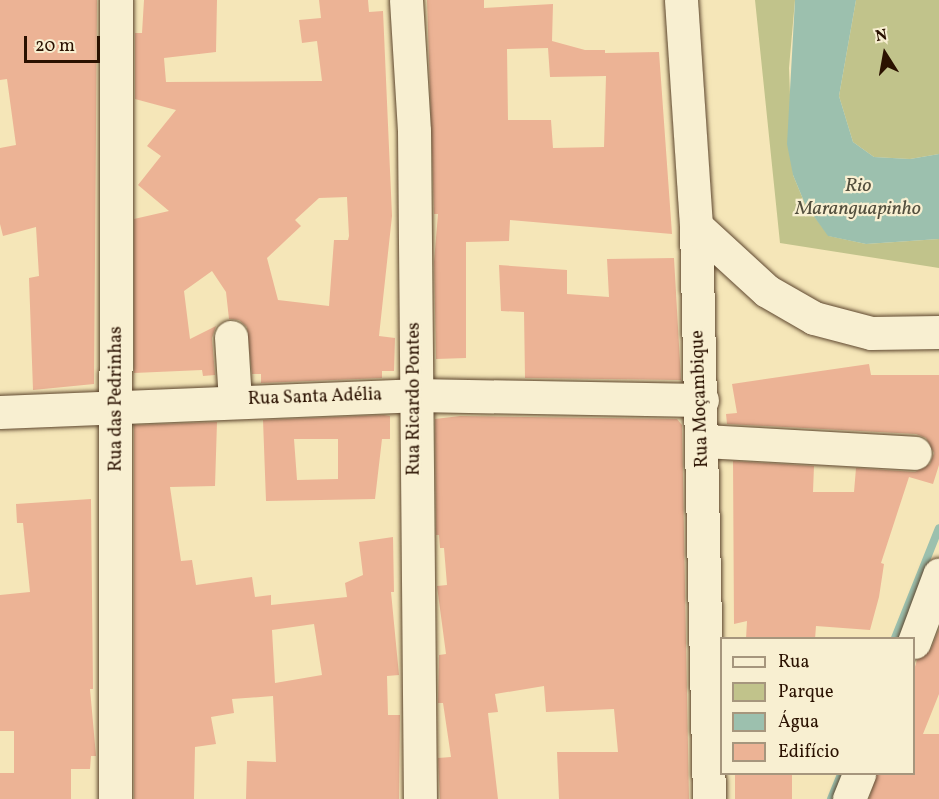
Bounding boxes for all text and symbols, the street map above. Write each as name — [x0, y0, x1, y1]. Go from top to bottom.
scale bar — [27, 24, 104, 62]
north arrow — [855, 24, 915, 84]
text: N — [874, 24, 889, 48]
text: 20 m — [35, 34, 75, 59]
water label: Rio Maranguapinho — [795, 174, 921, 221]
street label: Rua Ricardo Pontes — [404, 322, 426, 476]
street label: Rua das Pedrinhas — [106, 326, 128, 472]
street label: Rua Moçambique — [688, 330, 714, 468]
street label: Rua Santa Adélia — [248, 385, 382, 411]
legend — [720, 637, 915, 775]
text: Rua — [778, 650, 809, 675]
text: Parque — [778, 680, 833, 705]
text: Água — [778, 710, 819, 735]
text: Edifício — [778, 740, 839, 765]

